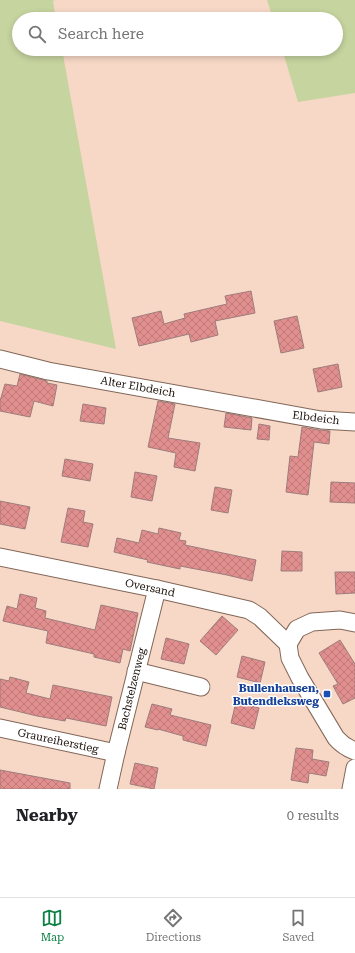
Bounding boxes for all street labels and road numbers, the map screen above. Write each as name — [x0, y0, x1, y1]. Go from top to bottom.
street label: Alter Elbdeich — [99, 374, 177, 400]
street label: Elbdeich — [292, 409, 340, 427]
street label: Oversand — [124, 576, 176, 600]
street label: Bachstelzenweg — [116, 646, 149, 731]
street label: Graureiherstieg — [16, 726, 100, 756]

